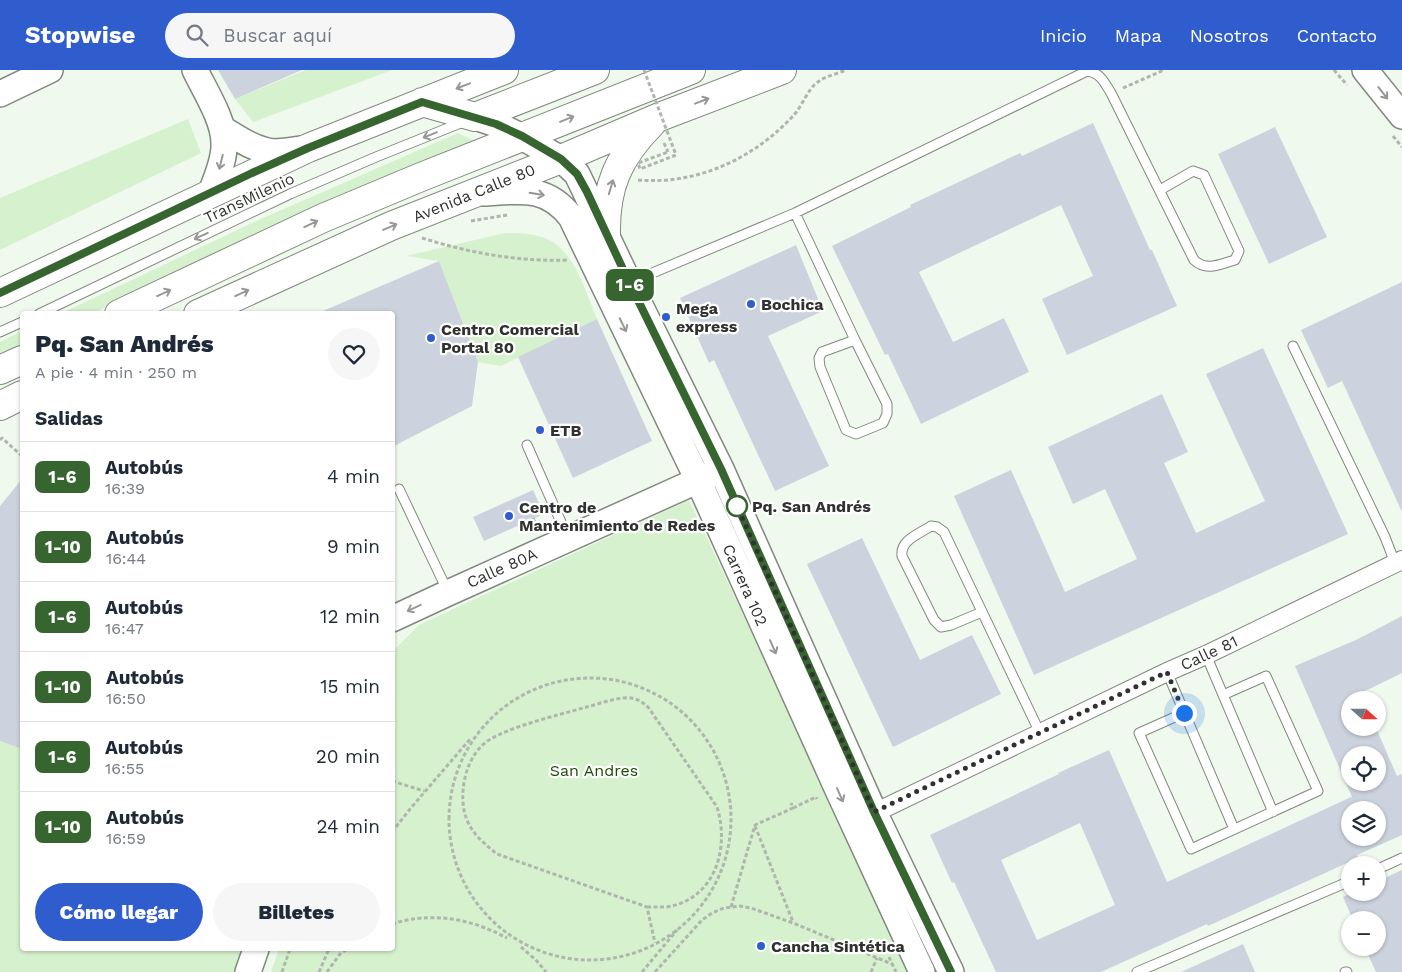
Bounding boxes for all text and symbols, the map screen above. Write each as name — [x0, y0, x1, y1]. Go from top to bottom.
search box — [165, 13, 515, 58]
text: Stopwise — [25, 21, 135, 49]
icon: search — [183, 21, 211, 49]
text: Buscar aquí — [223, 24, 332, 47]
text: Inicio — [1040, 25, 1087, 46]
text: Mapa — [1115, 25, 1162, 46]
text: Nosotros — [1190, 25, 1269, 46]
text: Contacto — [1297, 25, 1377, 46]
one-way arrow — [456, 82, 471, 91]
one-way arrow — [1378, 86, 1389, 99]
one-way arrow — [694, 95, 709, 105]
one-way arrow — [559, 113, 574, 123]
one-way arrow — [423, 131, 438, 140]
one-way arrow — [216, 153, 225, 169]
street label: Avenida Calle 80 — [410, 160, 538, 226]
street label: TransMilenio — [201, 169, 297, 227]
one-way arrow — [606, 179, 616, 195]
one-way arrow — [529, 189, 545, 199]
one-way arrow — [303, 218, 318, 228]
one-way arrow — [382, 221, 397, 231]
one-way arrow — [194, 232, 209, 242]
line badge: 1-6 — [601, 269, 659, 301]
text: 1-6 — [616, 274, 644, 295]
one-way arrow — [156, 288, 171, 298]
one-way arrow — [234, 288, 249, 297]
place label: Bochica — [761, 295, 824, 314]
marker: Bochica — [745, 298, 757, 310]
place label: Mega express — [676, 299, 738, 336]
marker: Mega express — [660, 311, 672, 323]
one-way arrow — [619, 317, 628, 332]
place label: Centro Comercial Portal 80 — [441, 320, 580, 357]
button: heart — [328, 328, 380, 380]
text: Pq. San Andrés — [35, 330, 214, 358]
marker: Centro Comercial Portal 80 — [425, 332, 437, 344]
text: A pie · 4 min · 250 m — [35, 363, 197, 382]
text: Salidas — [35, 407, 103, 430]
place label: ETB — [550, 421, 582, 440]
marker: ETB — [534, 424, 546, 436]
text: Autobús — [105, 456, 183, 479]
text: 4 min — [327, 465, 380, 488]
text: 1-6 — [48, 466, 77, 487]
text: 16:39 — [105, 479, 145, 498]
marker: Pq. San Andrés — [726, 495, 748, 517]
place label: Pq. San Andrés — [752, 497, 871, 516]
place label: Centro de Mantenimiento de Redes — [519, 498, 716, 535]
marker: Centro de Mantenimiento de Redes — [503, 510, 515, 522]
text: Autobús — [106, 526, 184, 549]
text: 9 min — [327, 535, 380, 558]
text: 1-10 — [45, 536, 81, 557]
street label: Carrera 102 — [718, 541, 772, 629]
street label: Calle 80A — [464, 544, 540, 592]
text: 16:44 — [106, 549, 146, 568]
text: Autobús — [105, 596, 183, 619]
one-way arrow — [407, 604, 422, 613]
text: 12 min — [320, 605, 380, 628]
text: 1-6 — [48, 606, 77, 627]
text: 16:47 — [105, 619, 144, 638]
street label: Calle 81 — [1178, 632, 1240, 674]
one-way arrow — [769, 639, 779, 654]
text: Autobús — [106, 666, 184, 689]
text: 15 min — [320, 675, 380, 698]
text: 1-10 — [45, 676, 81, 697]
text: 16:50 — [106, 689, 146, 708]
north arrow — [1341, 691, 1386, 736]
map controls — [1341, 691, 1386, 956]
your location — [1172, 701, 1197, 726]
text: Autobús — [105, 736, 183, 759]
text: 20 min — [316, 745, 380, 768]
text: 1-6 — [48, 746, 77, 767]
button: locate — [1341, 746, 1386, 791]
text: 16:55 — [105, 759, 144, 778]
park label: San Andres — [550, 761, 638, 780]
one-way arrow — [836, 787, 845, 802]
button: layers — [1341, 801, 1386, 846]
text: Autobús — [106, 806, 184, 829]
text: 24 min — [316, 815, 380, 838]
text: 1-10 — [45, 816, 81, 837]
text: 16:59 — [106, 829, 146, 848]
button: + — [1341, 856, 1386, 901]
button: Cómo llegar — [35, 883, 203, 941]
button: Billetes — [213, 883, 380, 941]
button: − — [1341, 911, 1386, 956]
place label: Cancha Sintética — [771, 937, 905, 956]
marker: Cancha Sintética — [755, 940, 767, 952]

